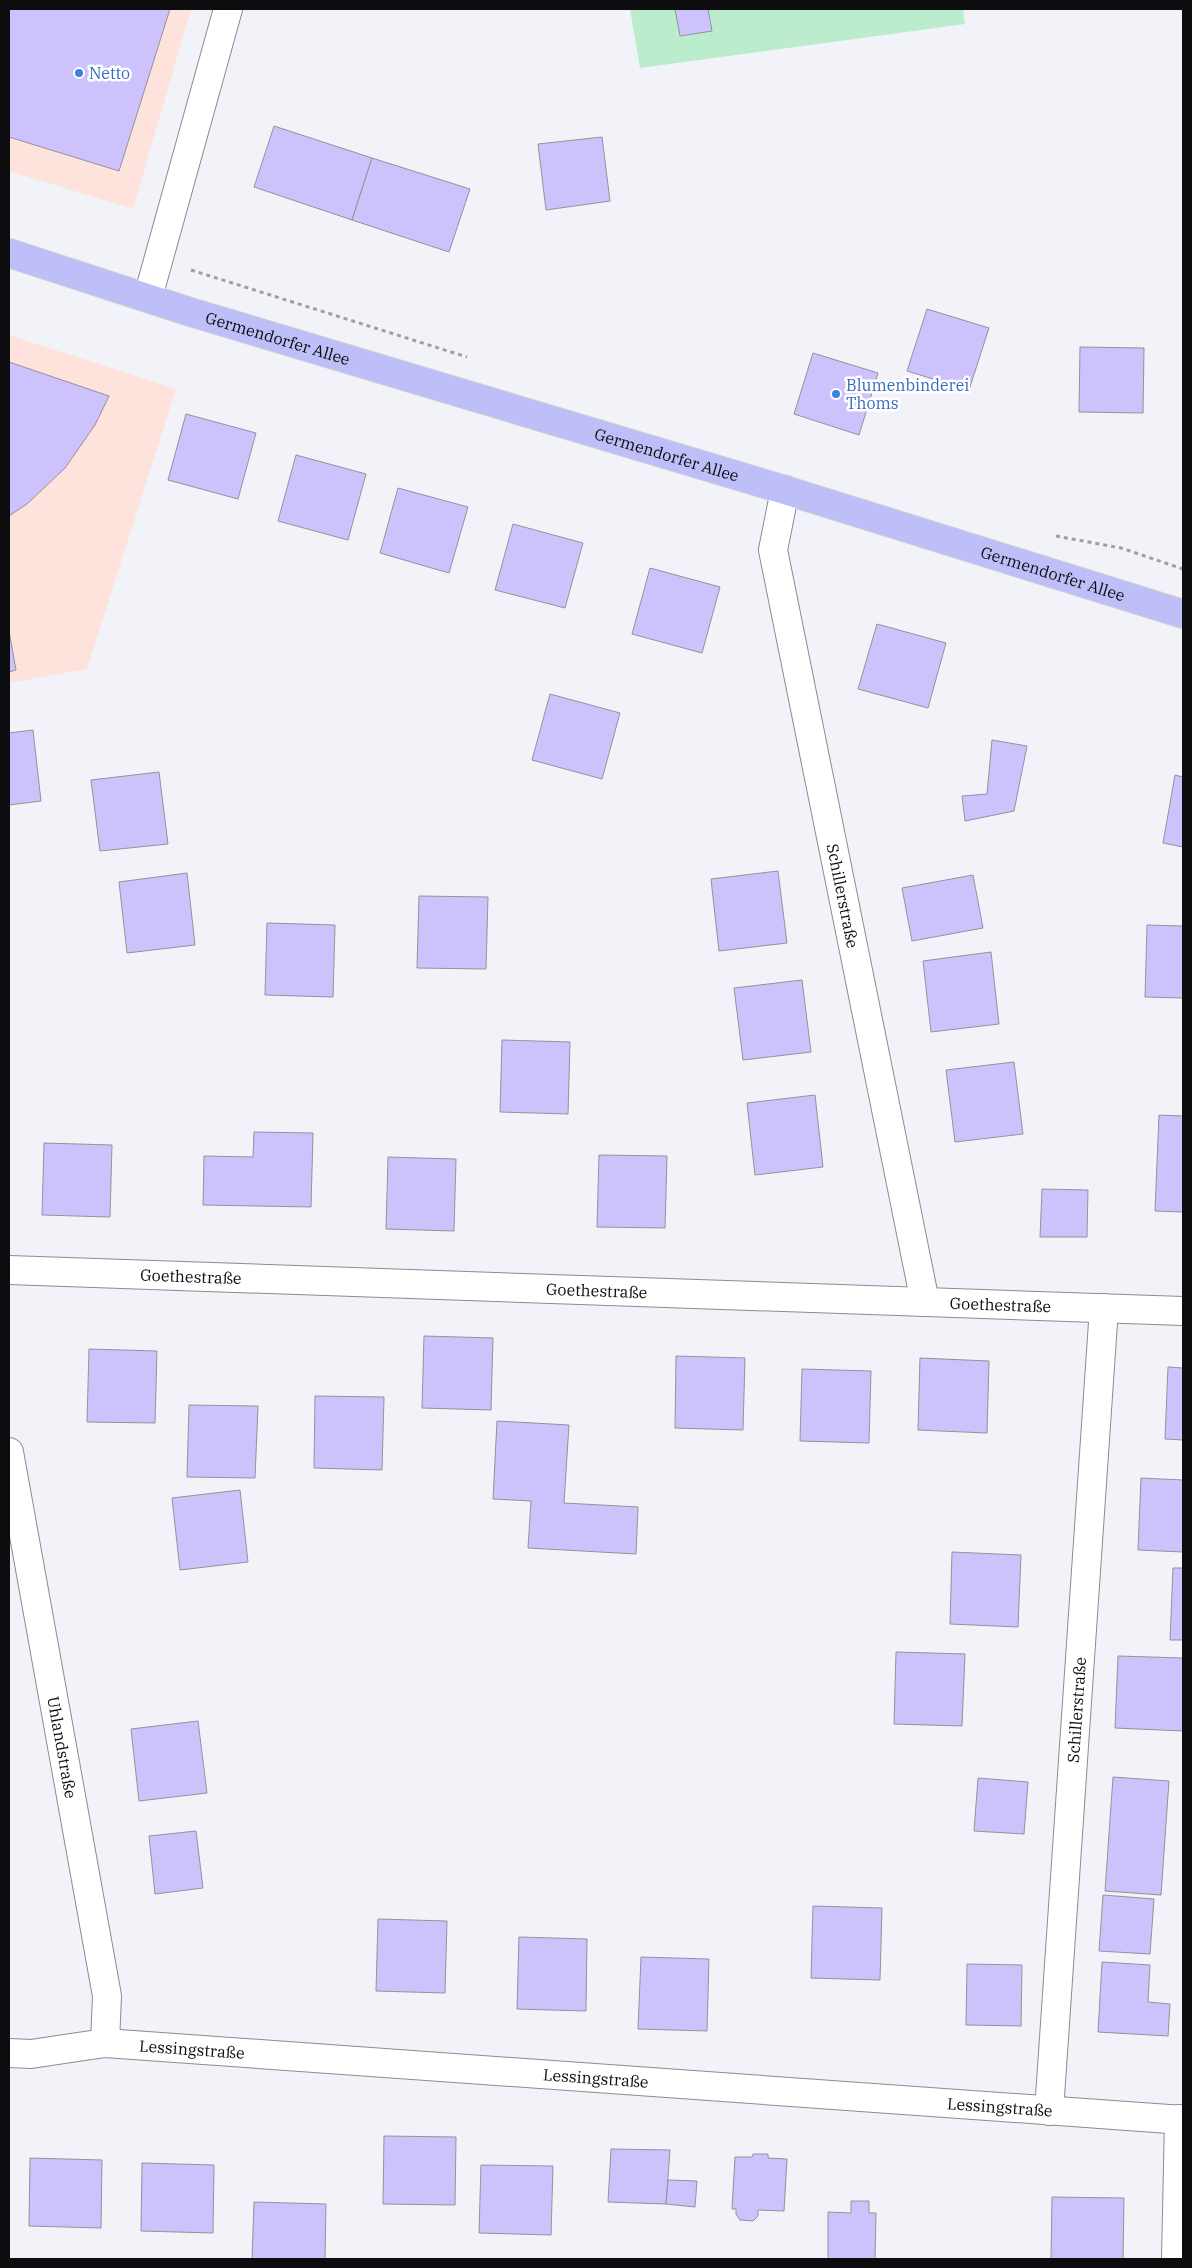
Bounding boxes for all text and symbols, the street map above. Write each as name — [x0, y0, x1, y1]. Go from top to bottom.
place label: Netto — [89, 63, 130, 83]
marker: Netto — [73, 67, 85, 79]
street label: Germendorfer Allee — [203, 307, 352, 369]
place label: Blumenbinderei Thoms — [846, 375, 969, 413]
marker: Blumenbinderei Thoms — [830, 388, 842, 400]
street label: Germendorfer Allee — [592, 424, 741, 486]
street label: Germendorfer Allee — [978, 542, 1127, 605]
street label: Schillerstraße — [823, 842, 863, 950]
street label: Goethestraße — [140, 1265, 242, 1288]
street label: Goethestraße — [546, 1279, 648, 1302]
street label: Goethestraße — [949, 1293, 1051, 1316]
street label: Schillerstraße — [1063, 1656, 1090, 1764]
street label: Uhlandstraße — [43, 1695, 81, 1800]
street label: Lessingstraße — [139, 2035, 245, 2063]
street label: Lessingstraße — [543, 2064, 649, 2092]
street label: Lessingstraße — [946, 2093, 1053, 2121]

